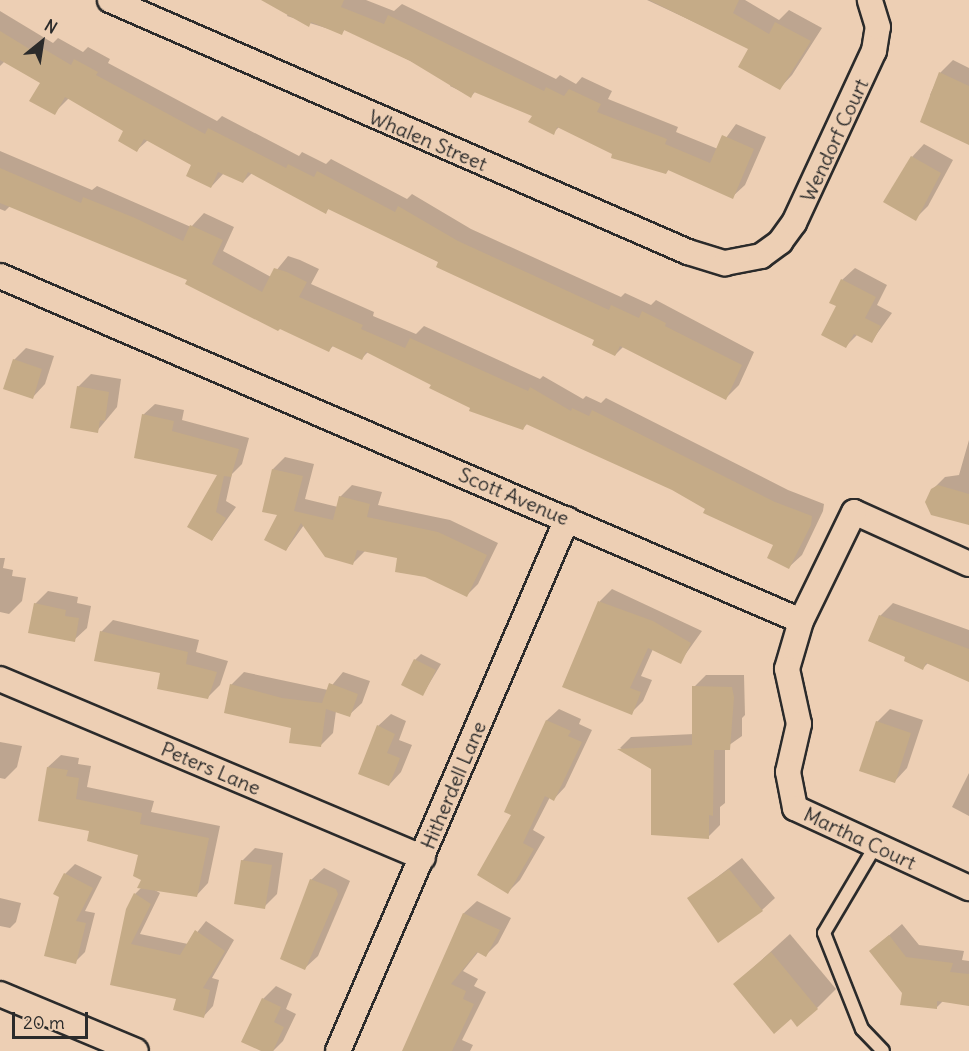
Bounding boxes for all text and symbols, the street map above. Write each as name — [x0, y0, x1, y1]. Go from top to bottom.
north arrow — [12, 12, 72, 72]
text: N — [41, 15, 61, 38]
street label: Wendorf Court — [795, 75, 873, 205]
street label: Whalen Street — [365, 104, 491, 176]
street label: Scott Avenue — [455, 462, 573, 530]
street label: Hitherdell Lane — [415, 717, 491, 853]
street label: Peters Lane — [158, 736, 264, 800]
street label: Martha Court — [800, 802, 920, 874]
scale bar — [15, 1000, 92, 1038]
text: 20 m — [23, 1011, 65, 1034]

